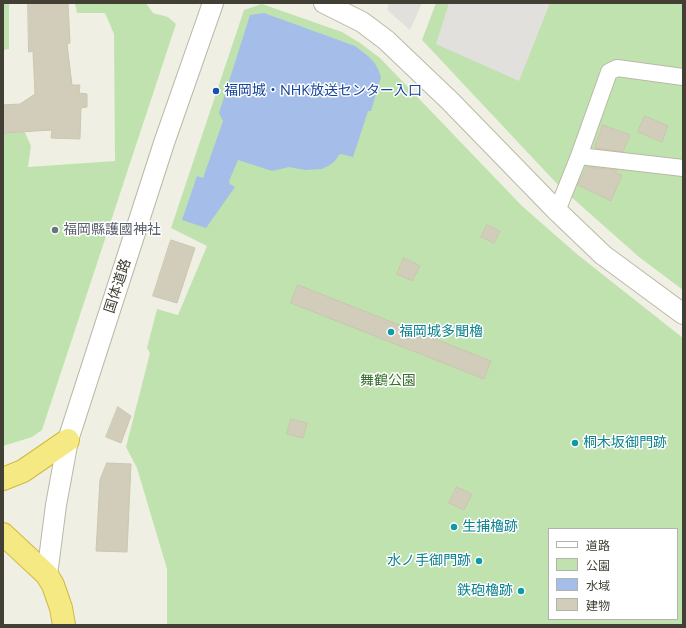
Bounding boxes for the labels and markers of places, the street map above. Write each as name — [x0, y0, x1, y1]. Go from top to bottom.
place label: 福岡城・NHK放送センター入口 — [224, 83, 422, 99]
marker: 福岡城・NHK放送センター入口 — [211, 86, 221, 96]
place label: 福岡縣護國神社 — [63, 222, 161, 238]
marker: 福岡縣護國神社 — [50, 225, 60, 235]
place label: 福岡城多聞櫓 — [399, 324, 483, 340]
marker: 福岡城多聞櫓 — [386, 327, 396, 337]
place label: 桐木坂御門跡 — [583, 435, 667, 451]
marker: 桐木坂御門跡 — [570, 438, 580, 448]
place label: 生捕櫓跡 — [462, 519, 518, 535]
marker: 生捕櫓跡 — [449, 522, 459, 532]
place label: 水ノ手御門跡 — [387, 553, 471, 569]
marker: 水ノ手御門跡 — [474, 556, 484, 566]
place label: 鉄砲櫓跡 — [457, 583, 513, 599]
marker: 鉄砲櫓跡 — [516, 586, 526, 596]

